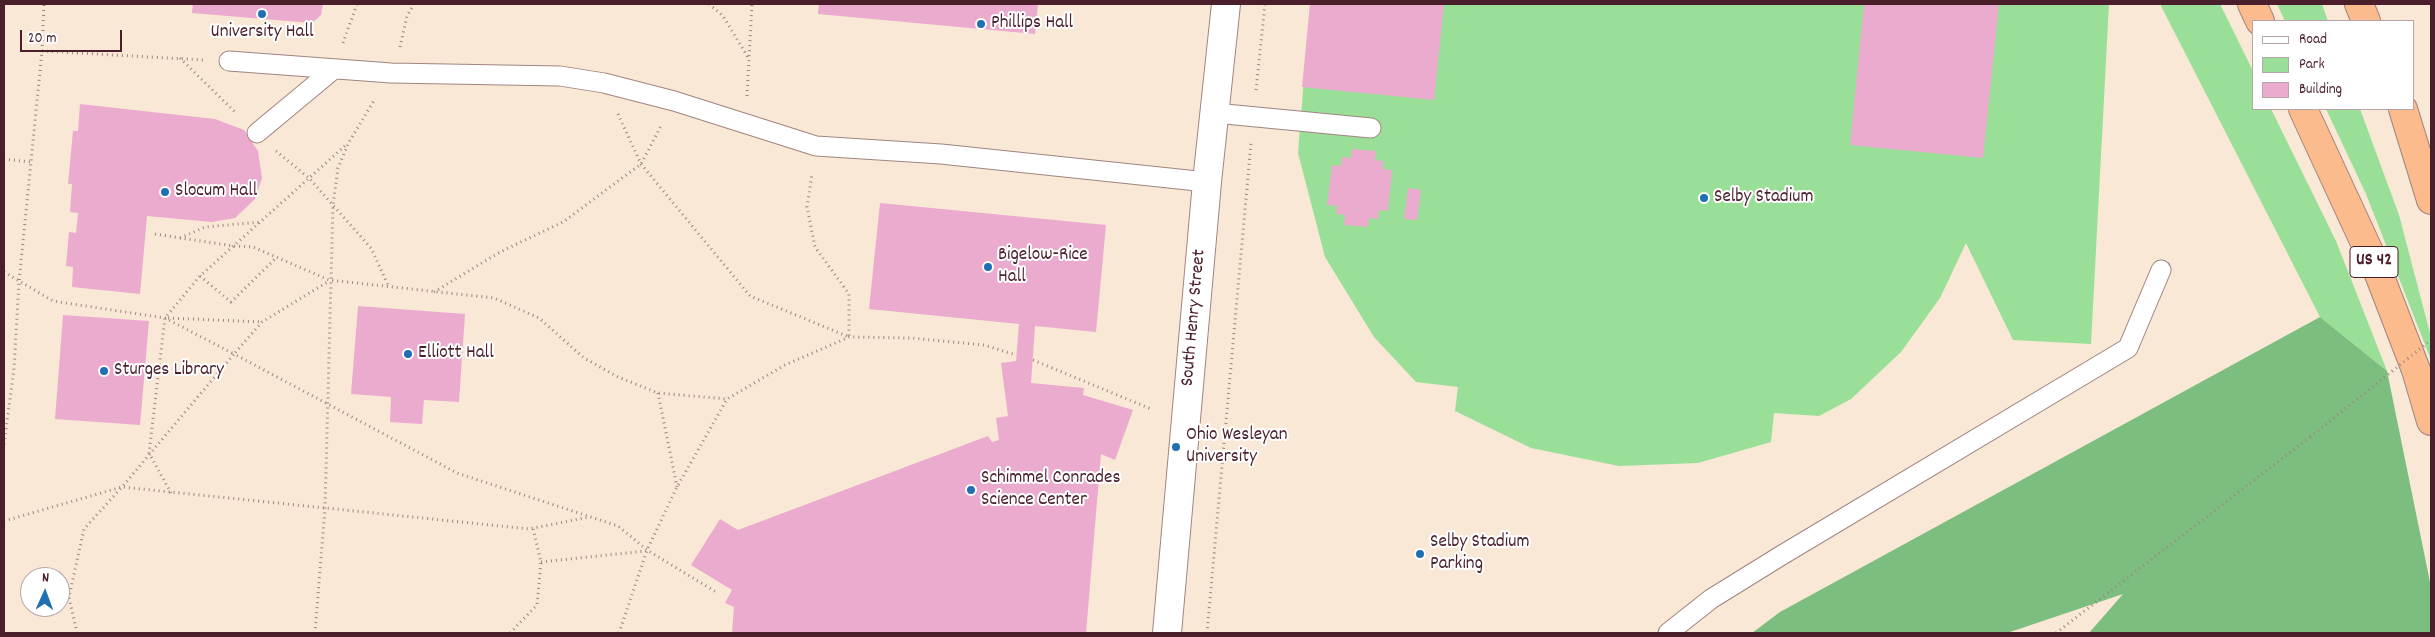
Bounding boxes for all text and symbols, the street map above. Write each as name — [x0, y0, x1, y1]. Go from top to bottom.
marker: University Hall — [256, 8, 268, 20]
place label: Phillips Hall — [991, 13, 1073, 35]
marker: Phillips Hall — [975, 18, 987, 30]
scale bar — [22, 20, 125, 52]
legend — [2252, 20, 2415, 110]
place label: University Hall — [211, 22, 313, 44]
text: 20 m — [28, 28, 56, 50]
text: Road — [2299, 29, 2327, 51]
text: Park — [2299, 54, 2325, 76]
text: Building — [2299, 79, 2342, 101]
place label: Slocum Hall — [175, 181, 257, 203]
marker: Slocum Hall — [159, 186, 171, 198]
place label: Selby Stadium — [1714, 187, 1813, 209]
marker: Selby Stadium — [1698, 192, 1710, 204]
place label: Bigelow-Rice Hall — [998, 245, 1088, 289]
road number: US 42 — [2350, 246, 2398, 278]
street label: South Henry Street — [1178, 249, 1212, 387]
marker: Bigelow-Rice Hall — [982, 261, 994, 273]
place label: Elliott Hall — [418, 343, 494, 365]
marker: Elliott Hall — [402, 348, 414, 360]
place label: Sturges Library — [114, 360, 224, 382]
marker: Sturges Library — [98, 365, 110, 377]
place label: Ohio Wesleyan University — [1186, 425, 1287, 469]
marker: Ohio Wesleyan University — [1170, 441, 1182, 453]
place label: Schimmel Conrades Science Center — [981, 468, 1120, 512]
marker: Schimmel Conrades Science Center — [965, 484, 977, 496]
place label: Selby Stadium Parking — [1430, 532, 1529, 576]
marker: Selby Stadium Parking — [1414, 548, 1426, 560]
north arrow — [20, 567, 70, 617]
text: N — [42, 568, 49, 588]

